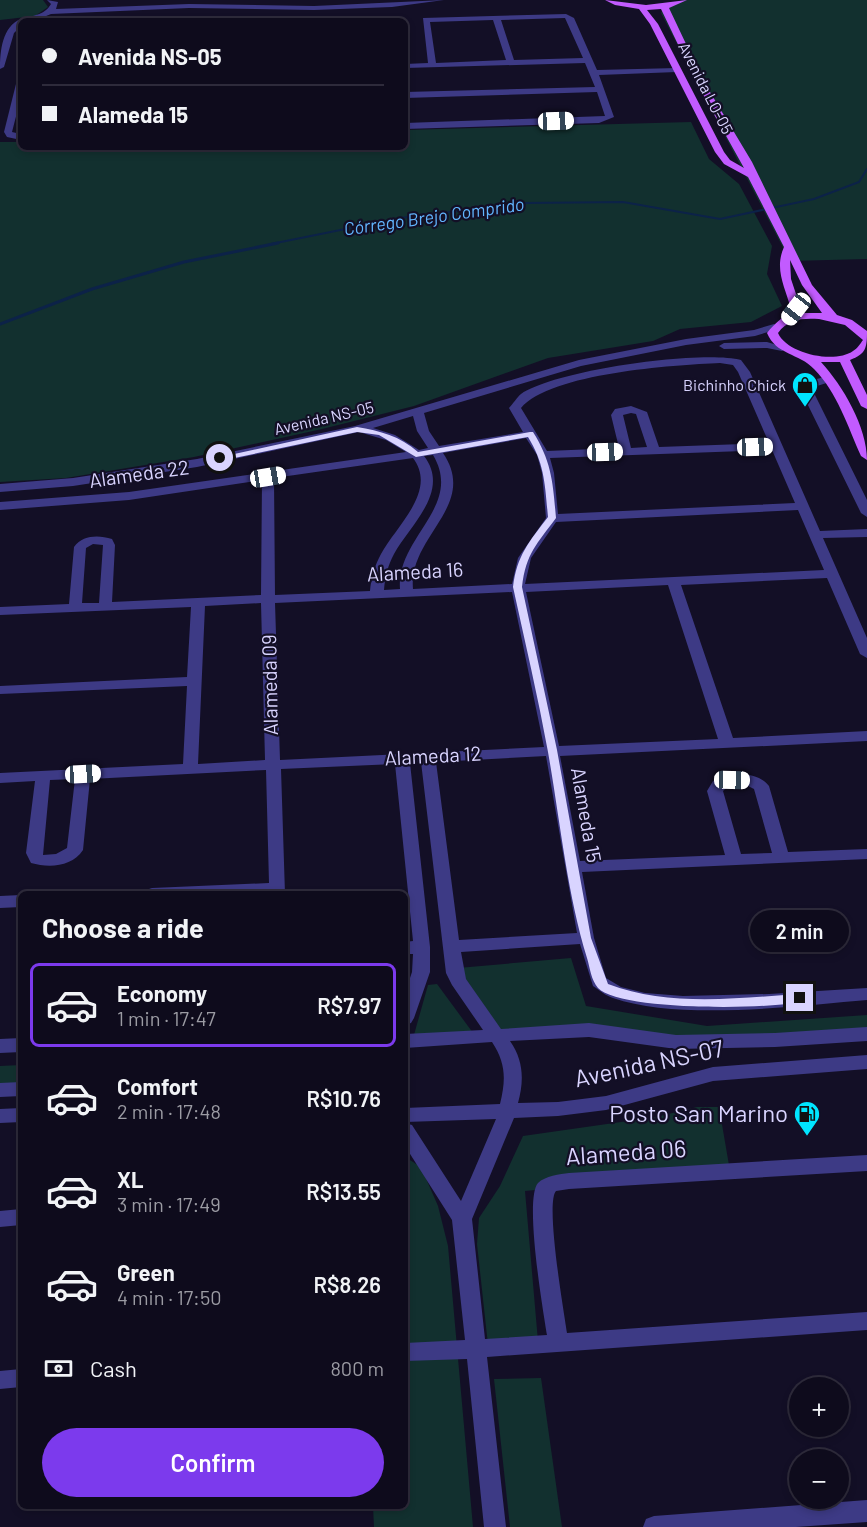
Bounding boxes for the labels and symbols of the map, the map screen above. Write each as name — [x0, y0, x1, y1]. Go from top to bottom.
street label: Avenida LO-05 — [675, 39, 738, 137]
car — [538, 111, 574, 131]
water label: Córrego Brejo Comprido — [342, 192, 526, 240]
car — [778, 289, 814, 329]
shop icon: Bichinho Chick — [790, 370, 820, 408]
place label: Bichinho Chick — [683, 375, 786, 394]
street label: Avenida NS-05 — [272, 397, 376, 438]
car — [737, 437, 773, 457]
car — [587, 442, 623, 462]
route start — [206, 444, 233, 471]
street label: Alameda 22 — [87, 454, 190, 492]
car — [249, 465, 287, 489]
street label: Alameda 16 — [366, 556, 464, 586]
street label: Alameda 09 — [256, 634, 282, 736]
street label: Alameda 12 — [384, 740, 482, 770]
car — [65, 764, 101, 784]
street label: Alameda 15 — [567, 765, 607, 864]
car — [714, 771, 750, 789]
callout: 2 min — [750, 911, 850, 953]
route end — [786, 984, 813, 1011]
street label: Avenida NS-07 — [572, 1033, 726, 1092]
place label: Posto San Marino — [609, 1098, 788, 1127]
fuel station icon: Posto San Marino — [792, 1099, 822, 1137]
street label: Alameda 06 — [565, 1133, 687, 1170]

